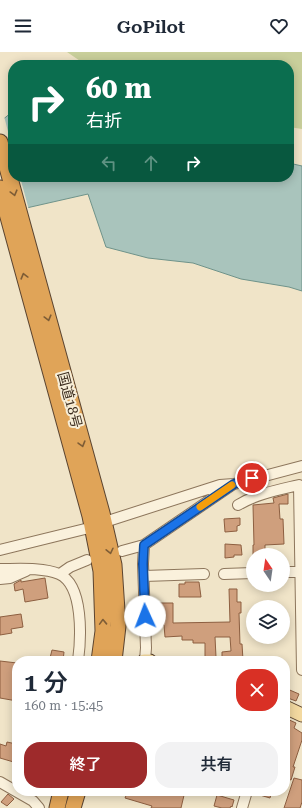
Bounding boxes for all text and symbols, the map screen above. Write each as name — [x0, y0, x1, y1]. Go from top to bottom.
icon: menu — [12, 15, 34, 37]
icon: heart — [268, 15, 290, 37]
text: GoPilot — [117, 16, 185, 37]
text: 60 m — [86, 72, 151, 105]
icon: right — [20, 76, 72, 128]
text: 右折 — [86, 110, 122, 131]
icon: left — [98, 152, 120, 174]
icon: ahead — [140, 152, 162, 174]
icon: right — [182, 152, 204, 174]
one-way arrow — [9, 190, 17, 196]
one-way arrow — [20, 273, 28, 279]
one-way arrow — [43, 315, 52, 322]
street label: 国道18号 — [55, 370, 85, 430]
one-way arrow — [77, 440, 86, 447]
pin — [235, 461, 269, 495]
icon: arrive — [241, 467, 263, 489]
one-way arrow — [106, 547, 114, 554]
north arrow — [246, 548, 290, 592]
map controls — [246, 548, 290, 644]
position arrow — [124, 595, 166, 637]
button: layers — [246, 600, 290, 644]
one-way arrow — [98, 619, 107, 625]
text: 1 分 — [24, 669, 68, 697]
button: close — [236, 669, 278, 711]
text: 160 m · 15:45 — [24, 698, 103, 713]
button: 終了 — [24, 742, 147, 788]
button: 共有 — [155, 742, 278, 788]

